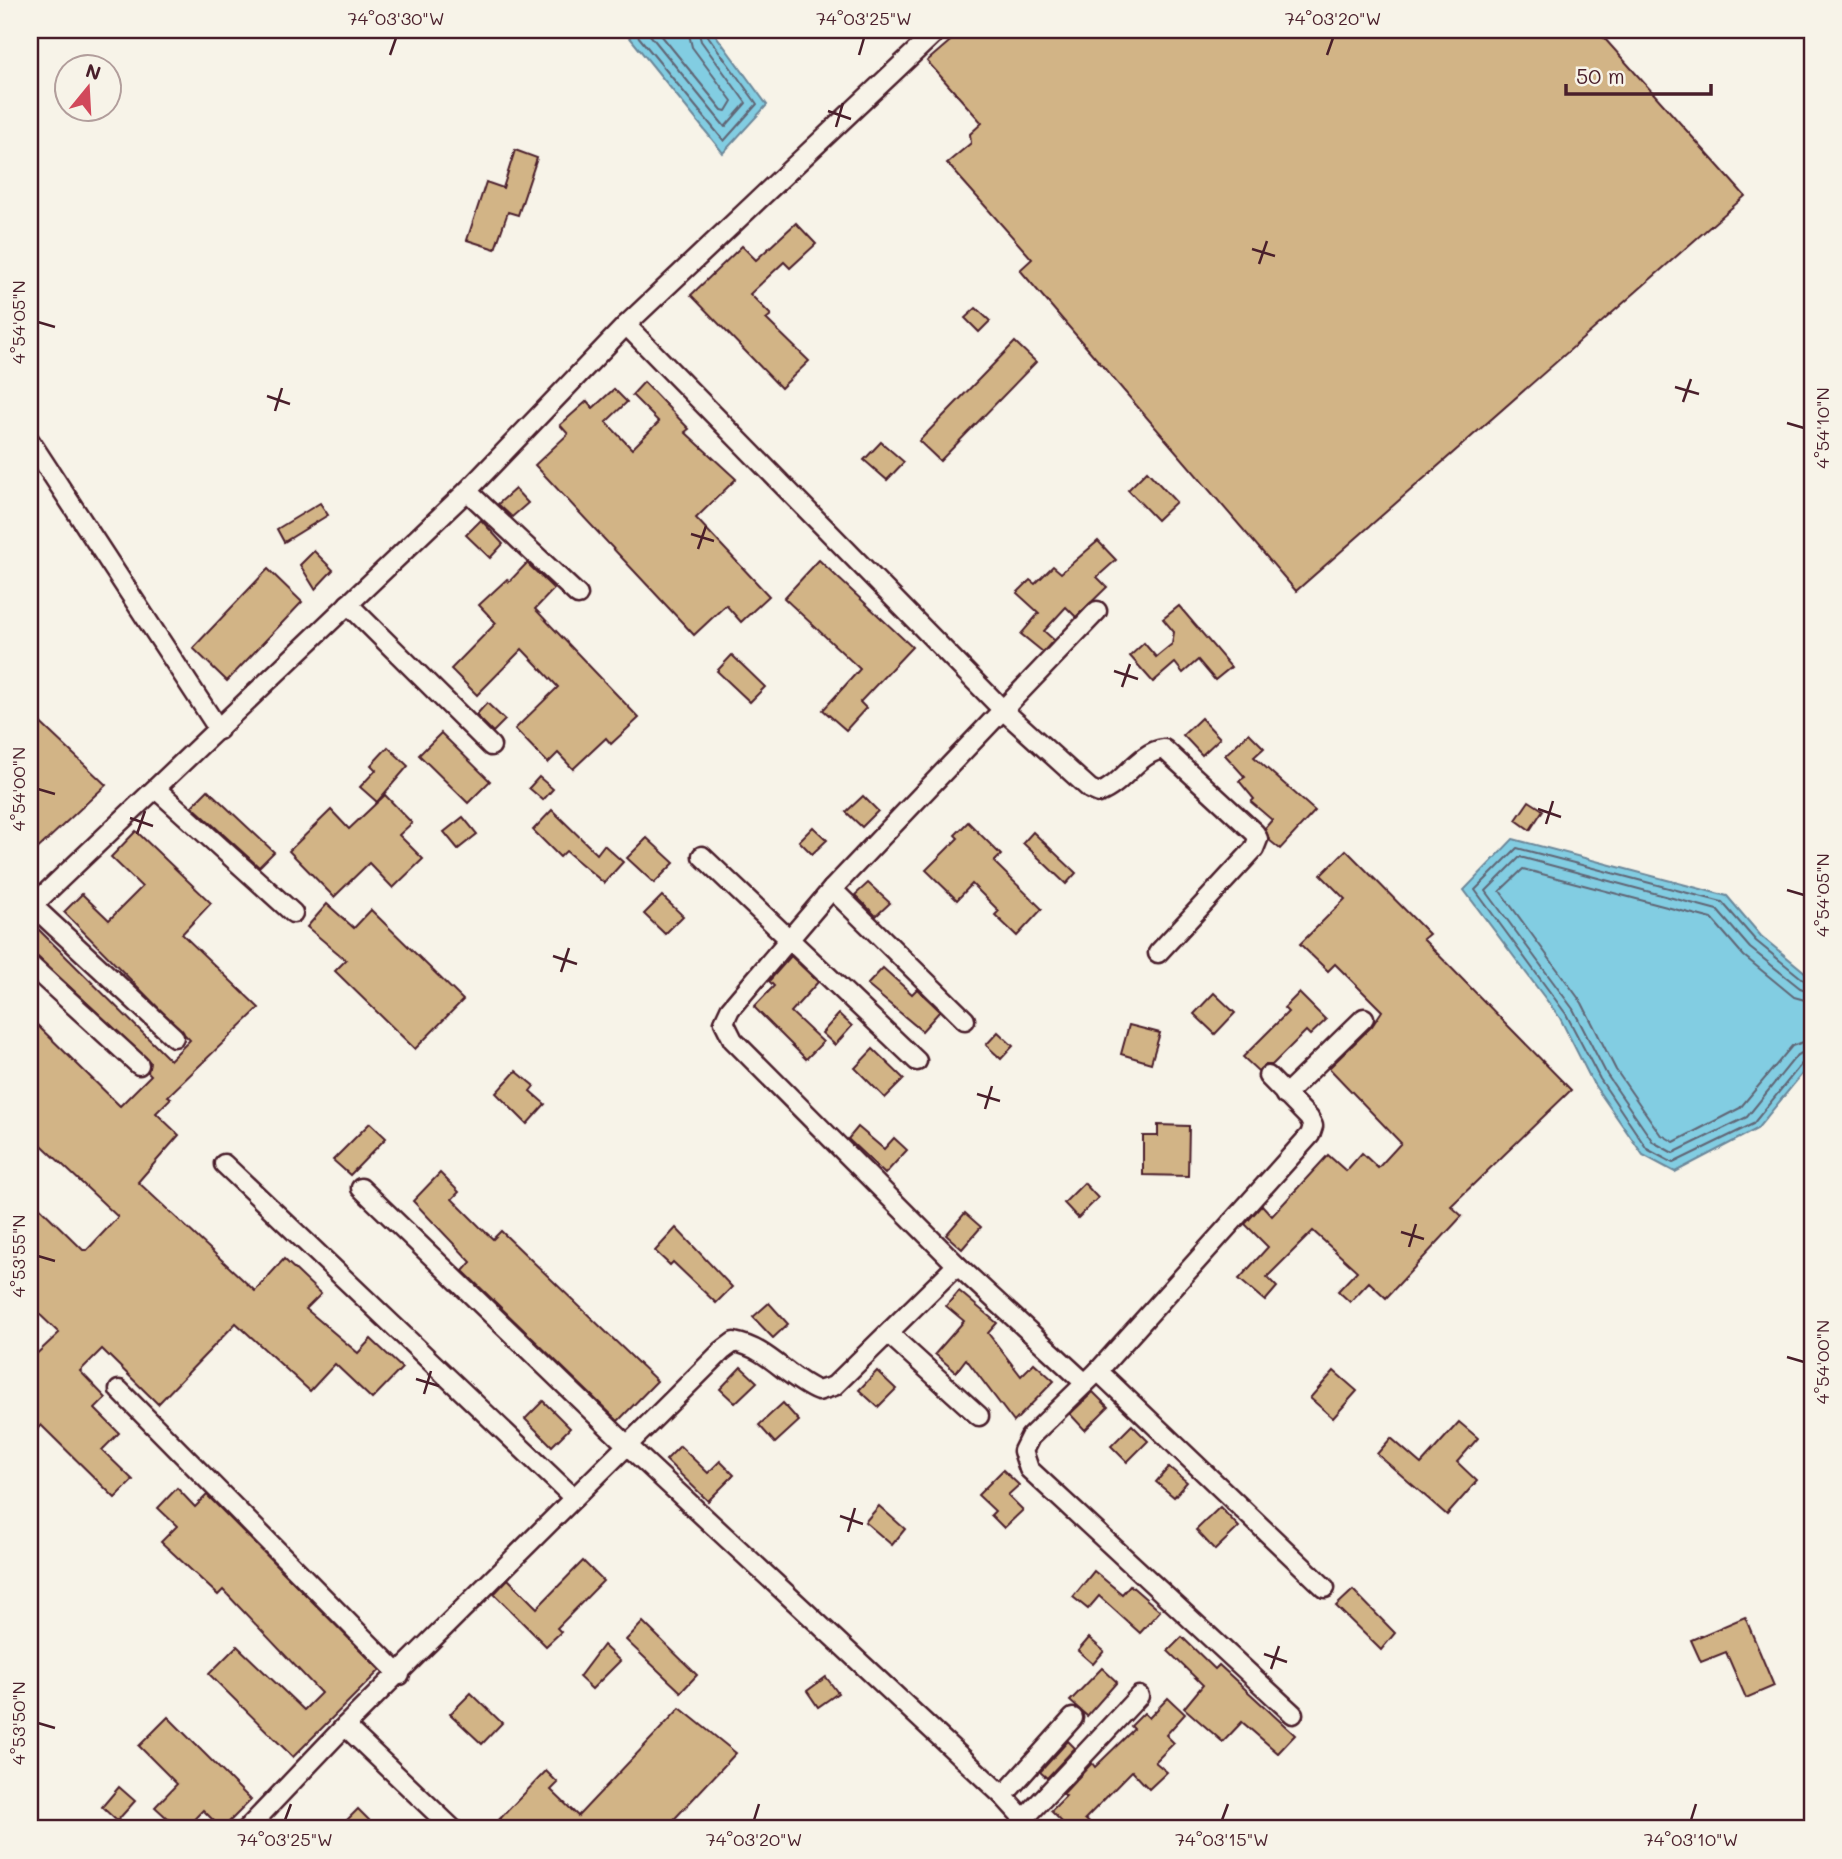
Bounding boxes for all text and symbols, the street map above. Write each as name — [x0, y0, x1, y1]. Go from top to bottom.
text: 74°03'30"W — [348, 6, 444, 30]
text: 74°03'25"W — [816, 6, 912, 30]
text: 74°03'20"W — [1285, 6, 1381, 30]
north arrow — [52, 52, 122, 122]
scale bar — [1566, 52, 1711, 96]
text: N — [83, 57, 104, 85]
text: 50 m — [1576, 62, 1625, 89]
text: 4°54'05"N — [6, 280, 30, 364]
text: 4°54'10"N — [1810, 387, 1834, 469]
text: 4°54'00"N — [6, 747, 30, 831]
text: 4°54'05"N — [1810, 853, 1834, 937]
text: 4°53'55"N — [6, 1214, 30, 1298]
text: 4°54'00"N — [1810, 1320, 1834, 1404]
text: 4°53'50"N — [6, 1681, 30, 1765]
text: 74°03'25"W — [237, 1827, 333, 1851]
text: 74°03'20"W — [706, 1827, 802, 1851]
text: 74°03'15"W — [1175, 1827, 1269, 1851]
text: 74°03'10"W — [1644, 1827, 1738, 1851]

